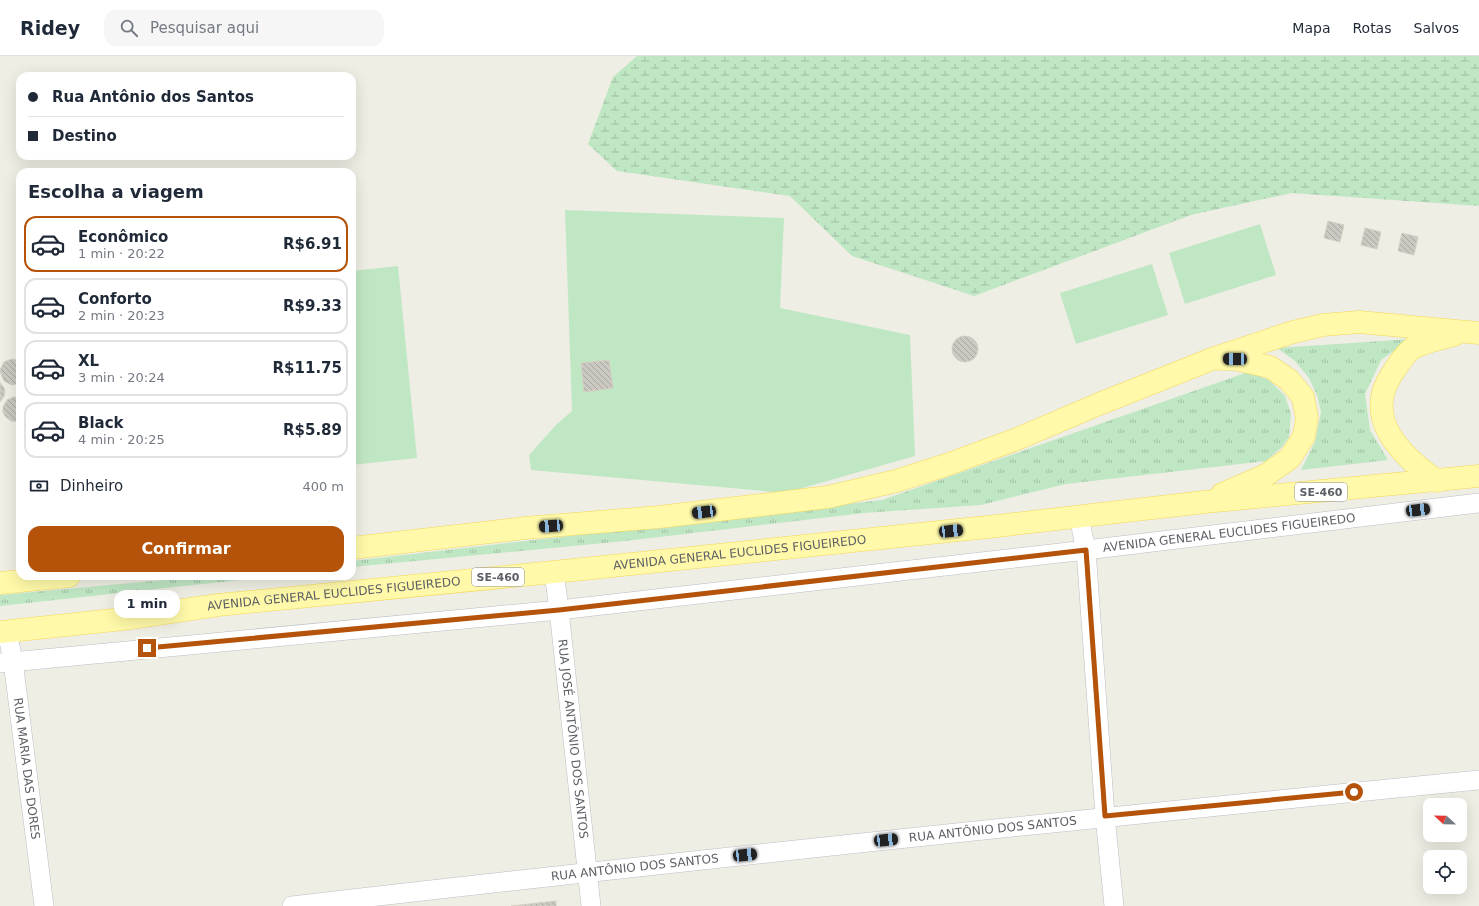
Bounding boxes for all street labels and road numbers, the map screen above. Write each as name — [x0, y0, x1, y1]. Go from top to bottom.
road number: SE-460 — [1295, 483, 1347, 501]
street label: AVENIDA GENERAL EUCLIDES FIGUEIREDO — [1102, 511, 1356, 555]
street label: AVENIDA GENERAL EUCLIDES FIGUEIREDO — [612, 533, 867, 573]
road number: SE-460 — [472, 568, 524, 586]
street label: AVENIDA GENERAL EUCLIDES FIGUEIREDO — [206, 574, 461, 614]
street label: RUA JOSÉ ANTÔNIO DOS SANTOS — [555, 638, 591, 839]
street label: RUA MARIA DAS DORES — [11, 697, 43, 840]
street label: RUA ANTÔNIO DOS SANTOS — [908, 813, 1077, 845]
street label: RUA ANTÔNIO DOS SANTOS — [550, 851, 719, 884]

